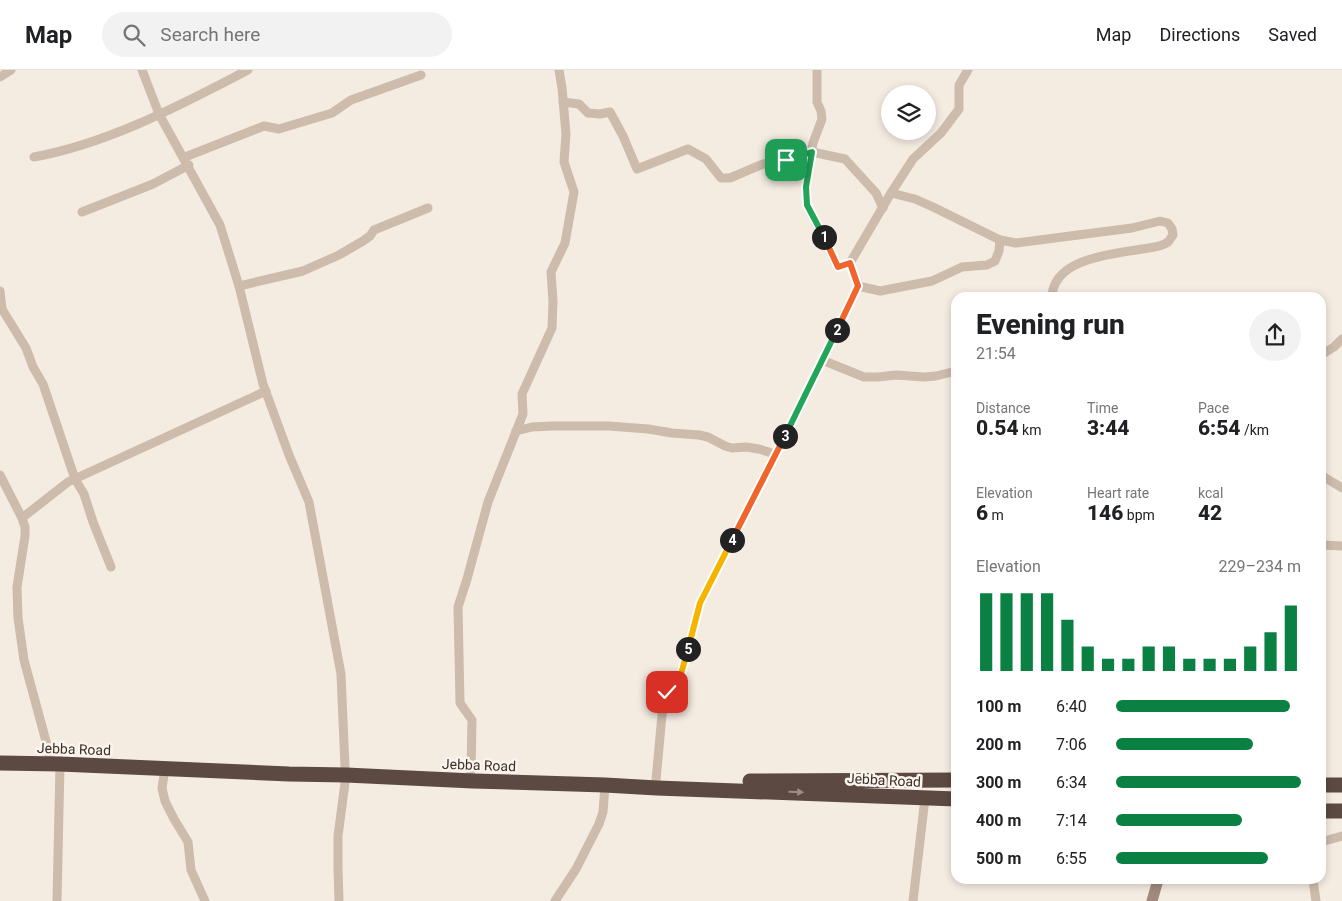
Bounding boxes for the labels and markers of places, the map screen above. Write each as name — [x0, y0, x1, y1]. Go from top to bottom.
pin — [765, 139, 807, 181]
pin: 1 — [812, 224, 836, 250]
pin: 2 — [824, 318, 850, 342]
pin: 3 — [772, 424, 798, 448]
pin: 4 — [720, 528, 744, 552]
pin: 5 — [676, 636, 700, 662]
pin — [646, 671, 688, 713]

